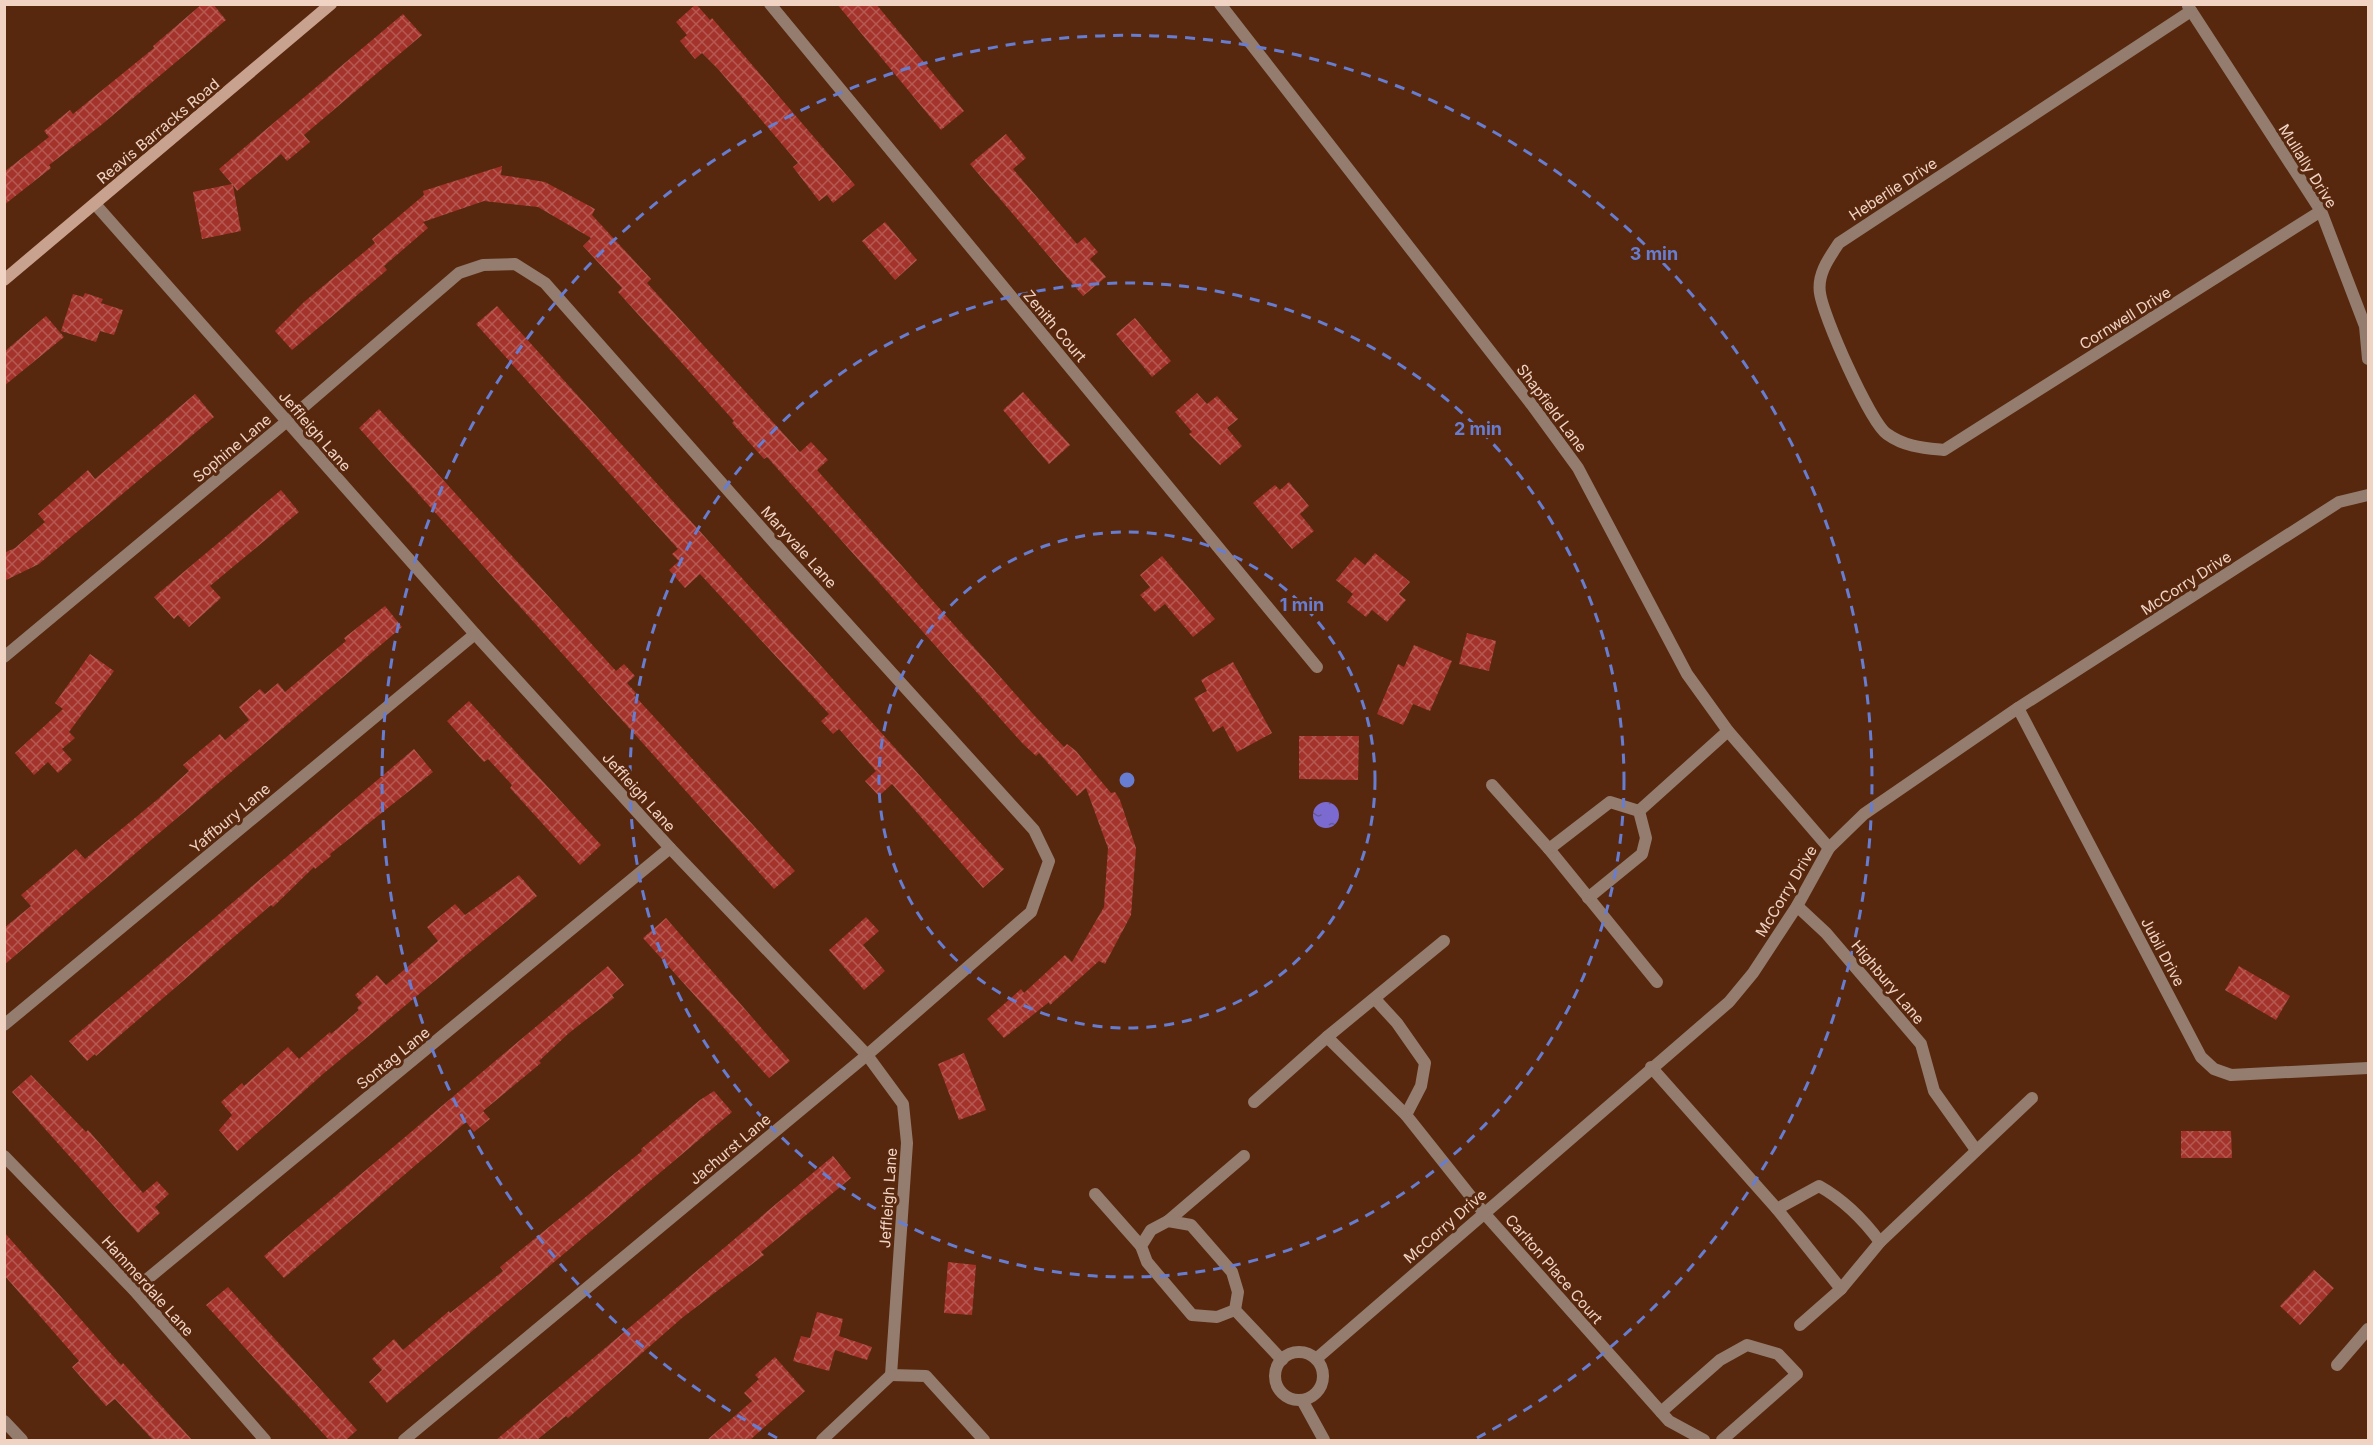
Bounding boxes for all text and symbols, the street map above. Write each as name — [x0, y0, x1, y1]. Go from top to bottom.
street label: Reavis Barracks Road — [93, 74, 223, 188]
street label: Mullally Drive — [2275, 121, 2341, 211]
street label: Heberlie Drive — [1845, 153, 1941, 225]
text: 3 min — [1630, 243, 1678, 264]
street label: Cornwell Drive — [2076, 282, 2174, 354]
street label: Zenith Court — [1019, 286, 1091, 366]
street label: Shapfield Lane — [1513, 360, 1591, 456]
street label: Jeffleigh Lane — [275, 387, 355, 475]
street label: Sophine Lane — [189, 410, 275, 486]
text: 2 min — [1454, 418, 1502, 439]
street label: Maryvale Lane — [757, 502, 841, 592]
street label: McCorry Drive — [2137, 547, 2235, 619]
text: 1 min — [1280, 594, 1324, 615]
street label: Jeffleigh Lane — [598, 748, 680, 836]
centre of rings — [1117, 770, 1137, 790]
street label: Yaffbury Lane — [186, 779, 274, 857]
street label: McCorry Drive — [1751, 842, 1821, 940]
street label: Jubil Drive — [2137, 914, 2189, 990]
street label: Highbury Lane — [1847, 936, 1929, 1028]
street label: Sontag Lane — [353, 1023, 433, 1093]
street label: Jachurst Lane — [685, 1109, 775, 1189]
street label: Jeffleigh Lane — [875, 1147, 901, 1249]
street label: McCorry Drive — [1400, 1185, 1490, 1267]
street label: Carlton Place Court — [1501, 1210, 1607, 1328]
street label: Hammerdale Lane — [98, 1232, 198, 1340]

